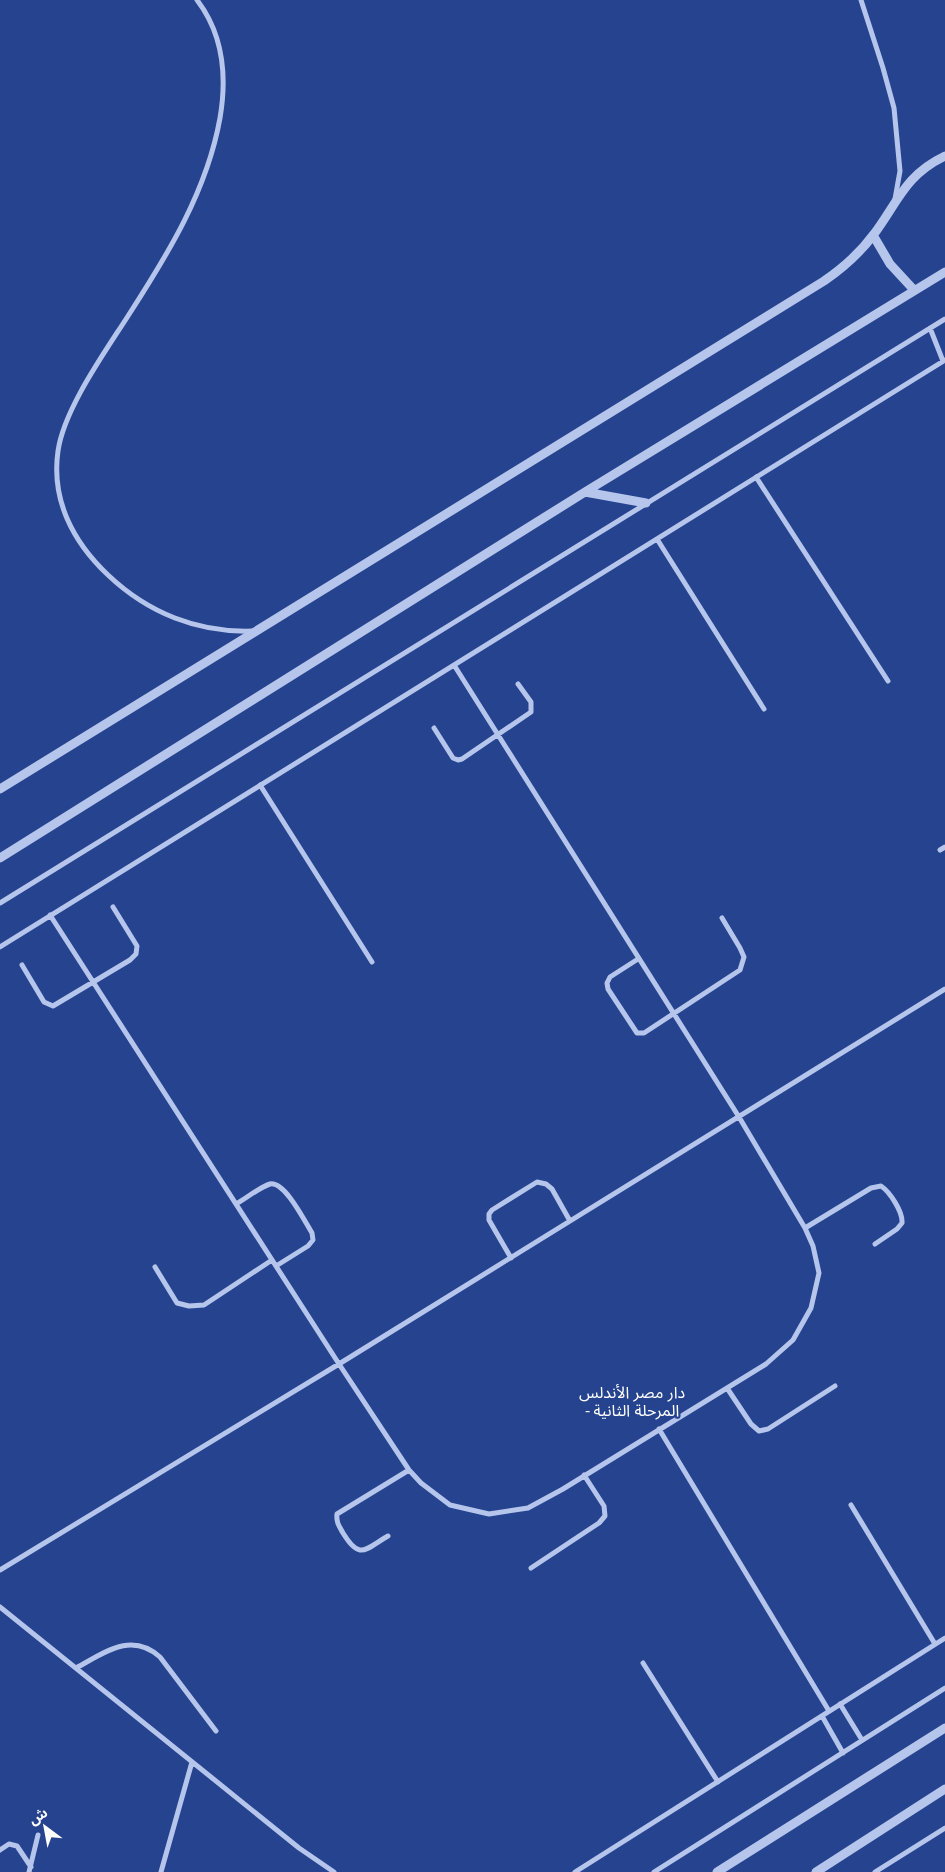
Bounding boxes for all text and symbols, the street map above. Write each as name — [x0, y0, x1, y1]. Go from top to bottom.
district label: دار مصر الأندلس - المرحلة الثانية — [579, 1382, 685, 1420]
north arrow — [20, 1802, 70, 1852]
text: ش — [25, 1803, 51, 1829]

